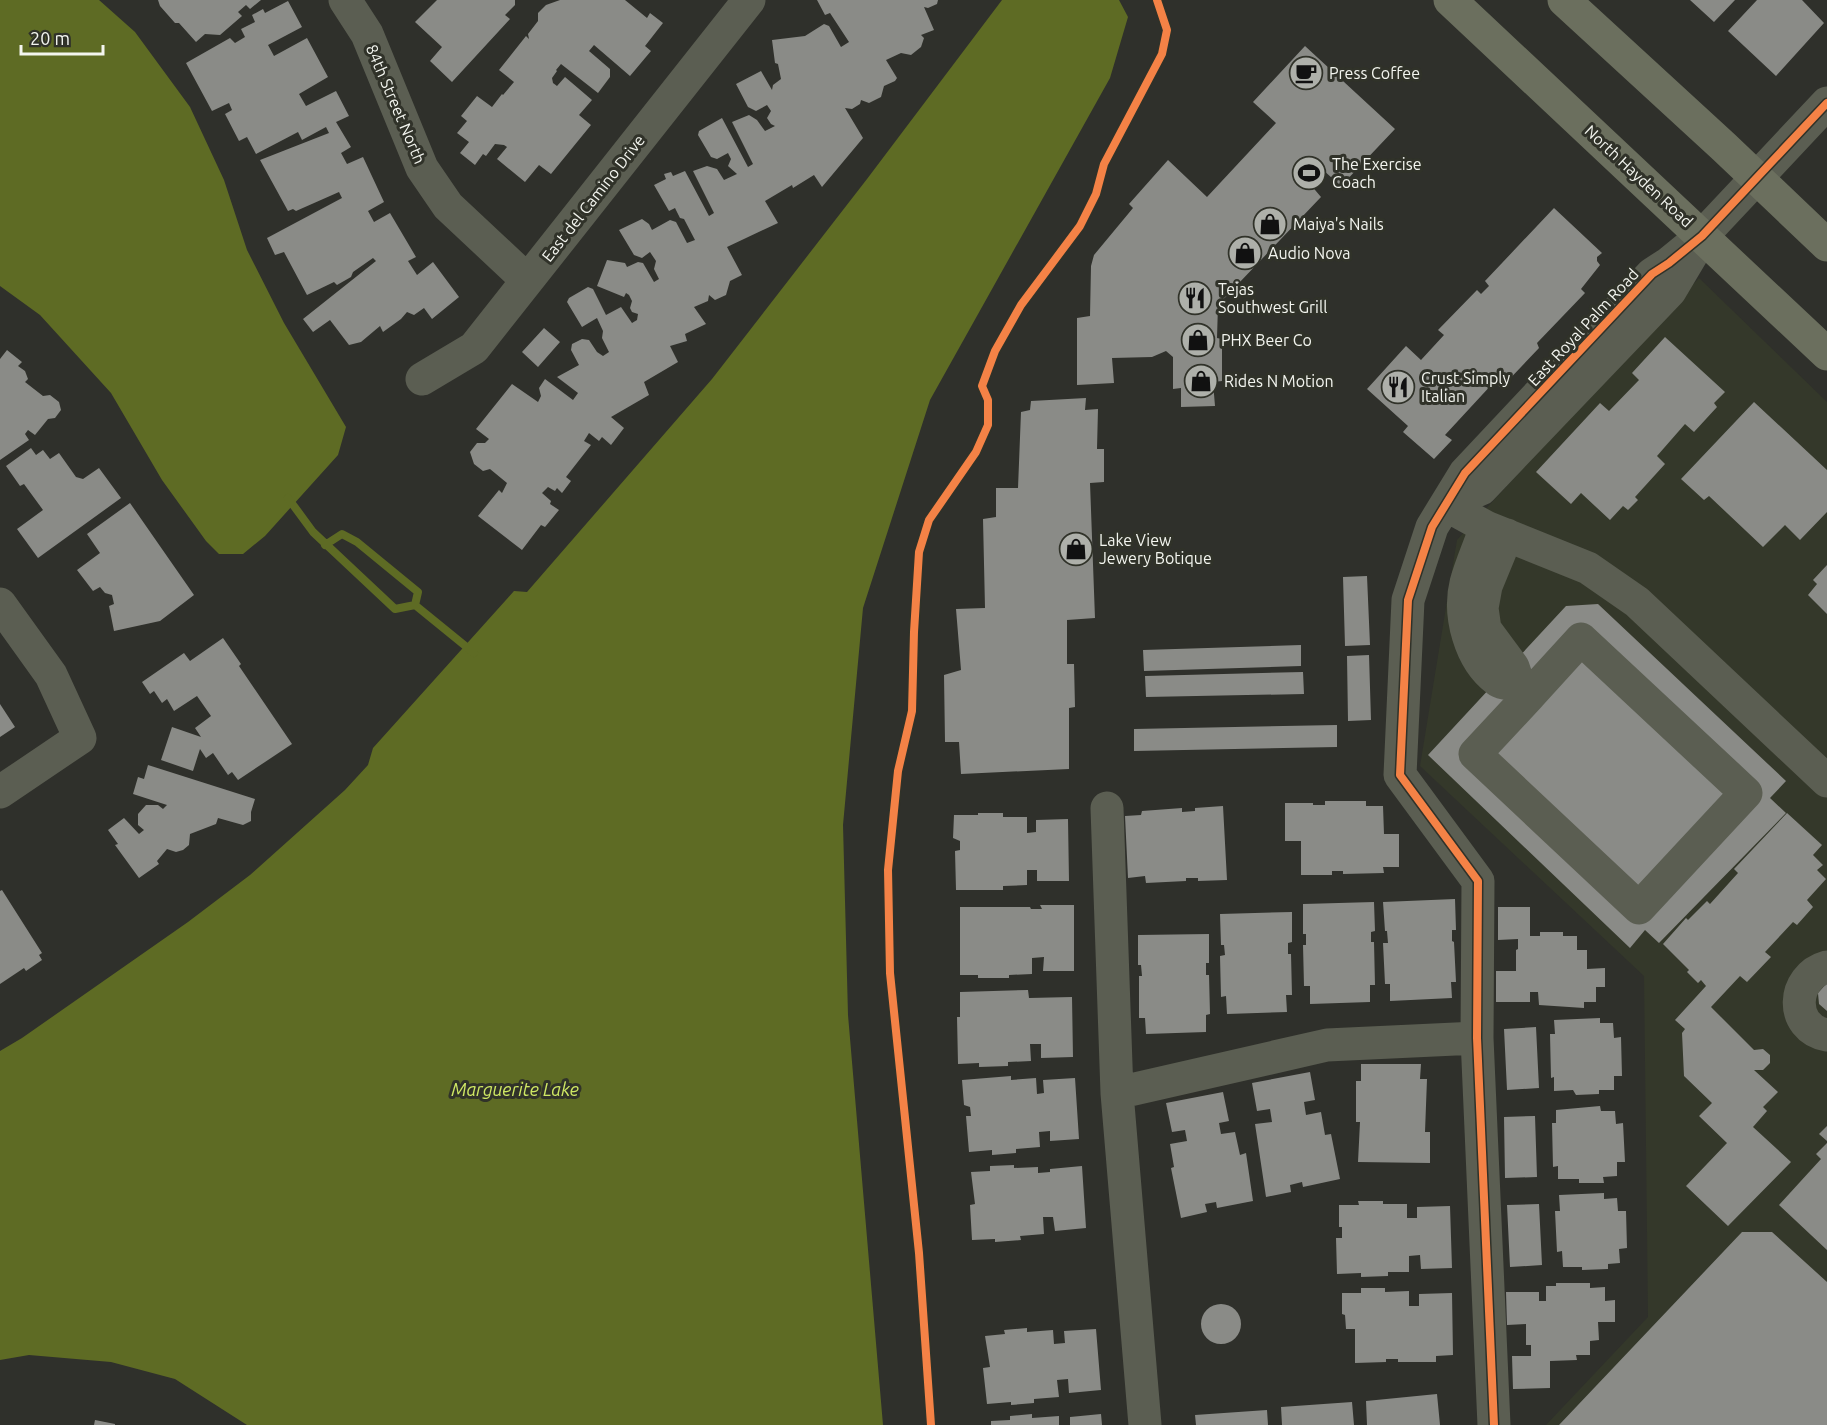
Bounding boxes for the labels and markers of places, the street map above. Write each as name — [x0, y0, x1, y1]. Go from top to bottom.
cafe icon: Press Coffee — [1288, 55, 1324, 91]
place label: Press Coffee — [1329, 64, 1420, 82]
sports icon: The Exercise Coach — [1291, 155, 1327, 191]
place label: The Exercise Coach — [1332, 155, 1422, 191]
shop icon: Maiya's Nails — [1252, 206, 1288, 242]
place label: Maiya's Nails — [1293, 215, 1384, 233]
shop icon: Audio Nova — [1227, 235, 1263, 271]
place label: Audio Nova — [1268, 244, 1351, 262]
restaurant icon: Tejas Southwest Grill — [1177, 280, 1213, 316]
place label: Tejas Southwest Grill — [1218, 280, 1327, 316]
shop icon: PHX Beer Co — [1180, 322, 1216, 358]
place label: PHX Beer Co — [1221, 331, 1312, 349]
shop icon: Rides N Motion — [1183, 363, 1219, 399]
restaurant icon: Crust Simply Italian — [1380, 369, 1416, 405]
place label: Crust Simply Italian — [1421, 369, 1511, 405]
place label: Rides N Motion — [1224, 372, 1334, 390]
shop icon: Lake View Jewery Botique — [1058, 531, 1094, 567]
place label: Lake View Jewery Botique — [1099, 531, 1212, 567]

